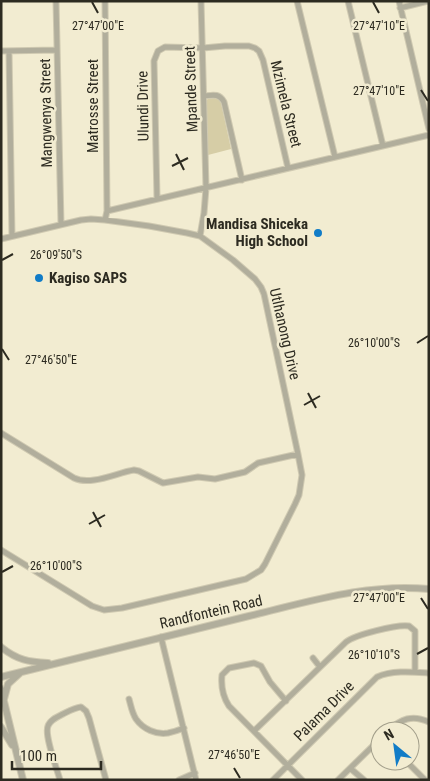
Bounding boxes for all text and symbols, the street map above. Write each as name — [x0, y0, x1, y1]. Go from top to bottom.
text: 27°47'00"E — [72, 19, 124, 33]
text: 27°47'10"E — [353, 19, 405, 33]
street label: Mpande Street — [181, 46, 201, 132]
street label: Mangwenya Street — [36, 58, 56, 168]
street label: Matrosse Street — [84, 59, 102, 153]
street label: Mzimela Street — [267, 59, 305, 149]
street label: Ulundi Drive — [133, 71, 153, 141]
text: 27°47'10"E — [353, 84, 405, 98]
place label: Mandisa Shiceka High School — [206, 215, 308, 250]
marker: Mandisa Shiceka High School — [312, 227, 324, 239]
text: 26°09'50"S — [30, 248, 82, 262]
place label: Kagiso SAPS — [49, 269, 127, 287]
marker: Kagiso SAPS — [33, 272, 45, 284]
street label: Utlhanong Drive — [266, 286, 304, 382]
text: 26°10'00"S — [348, 336, 400, 350]
text: 27°46'50"E — [25, 353, 77, 367]
text: 26°10'00"S — [30, 559, 82, 573]
street label: Randfontein Road — [158, 591, 264, 633]
text: 27°47'00"E — [353, 591, 405, 605]
text: 26°10'10"S — [348, 648, 400, 662]
street label: Palama Drive — [290, 677, 358, 745]
north arrow — [370, 721, 420, 771]
text: N — [381, 726, 396, 744]
scale bar — [12, 738, 101, 770]
text: 100 m — [20, 747, 57, 765]
text: 27°46'50"E — [208, 748, 260, 762]

